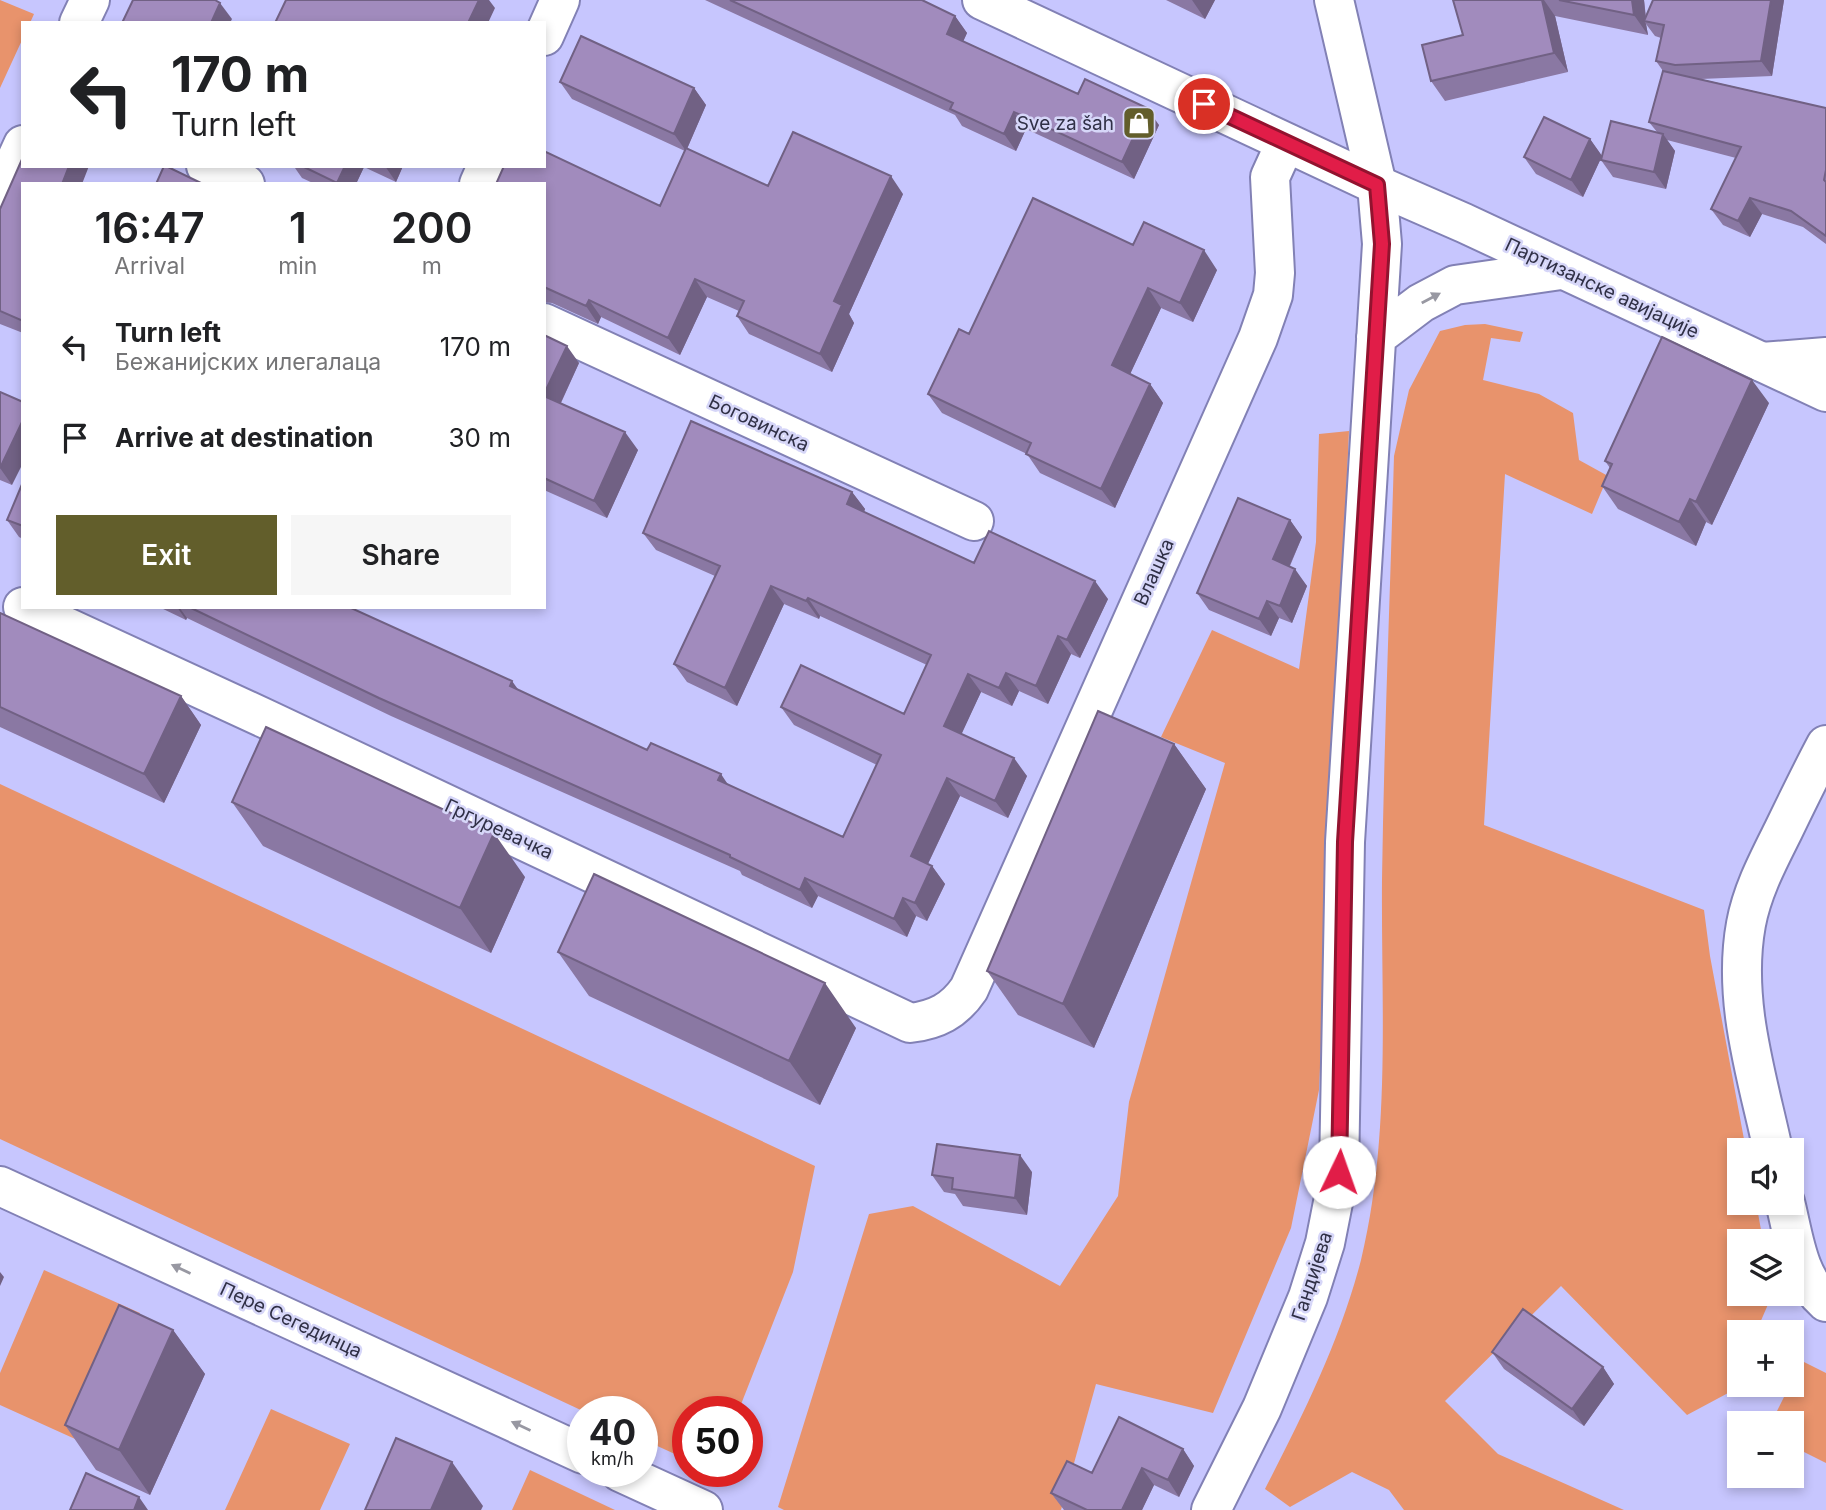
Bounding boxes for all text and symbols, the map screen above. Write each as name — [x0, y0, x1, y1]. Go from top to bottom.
text: 170 m — [171, 45, 309, 104]
icon: left — [56, 49, 147, 140]
pin — [1174, 74, 1234, 134]
icon: arrive — [1185, 85, 1223, 123]
shop icon: Sve za šah — [1120, 104, 1158, 142]
text: Turn left — [171, 105, 296, 144]
place label: Sve za šah — [1017, 112, 1114, 135]
text: 16:47 — [94, 202, 205, 253]
text: 1 — [289, 202, 307, 253]
text: 200 — [391, 202, 473, 253]
street label: Партизанске авијације — [1501, 233, 1703, 343]
text: Arrival — [114, 252, 185, 280]
text: min — [278, 252, 317, 280]
text: m — [422, 252, 442, 280]
one-way arrow — [1422, 292, 1442, 304]
text: Turn left — [115, 317, 221, 348]
icon: left — [56, 328, 94, 366]
text: 170 m — [440, 331, 511, 362]
text: Бежанијских илегалаца — [115, 348, 381, 376]
street label: Боговинска — [705, 390, 813, 456]
icon: arrive — [56, 419, 94, 457]
text: Arrive at destination — [115, 422, 374, 453]
text: 30 m — [448, 422, 511, 453]
button: Exit — [56, 515, 277, 595]
button: Share — [291, 515, 511, 595]
street label: Влашка — [1129, 535, 1179, 609]
street label: Гргуревачка — [441, 794, 557, 864]
position arrow — [1302, 1135, 1376, 1209]
map controls — [1727, 1138, 1804, 1488]
button: sound — [1727, 1138, 1804, 1215]
street label: Гандијева — [1287, 1229, 1337, 1323]
button: layers — [1727, 1229, 1804, 1306]
one-way arrow — [170, 1263, 191, 1274]
street label: Пере Сегединца — [217, 1277, 365, 1363]
button: + — [1727, 1320, 1804, 1397]
speed limit sign: 50 — [672, 1396, 763, 1487]
text: 40 — [589, 1411, 636, 1453]
button: − — [1727, 1411, 1804, 1488]
one-way arrow — [511, 1420, 531, 1432]
text: km/h — [591, 1448, 634, 1469]

